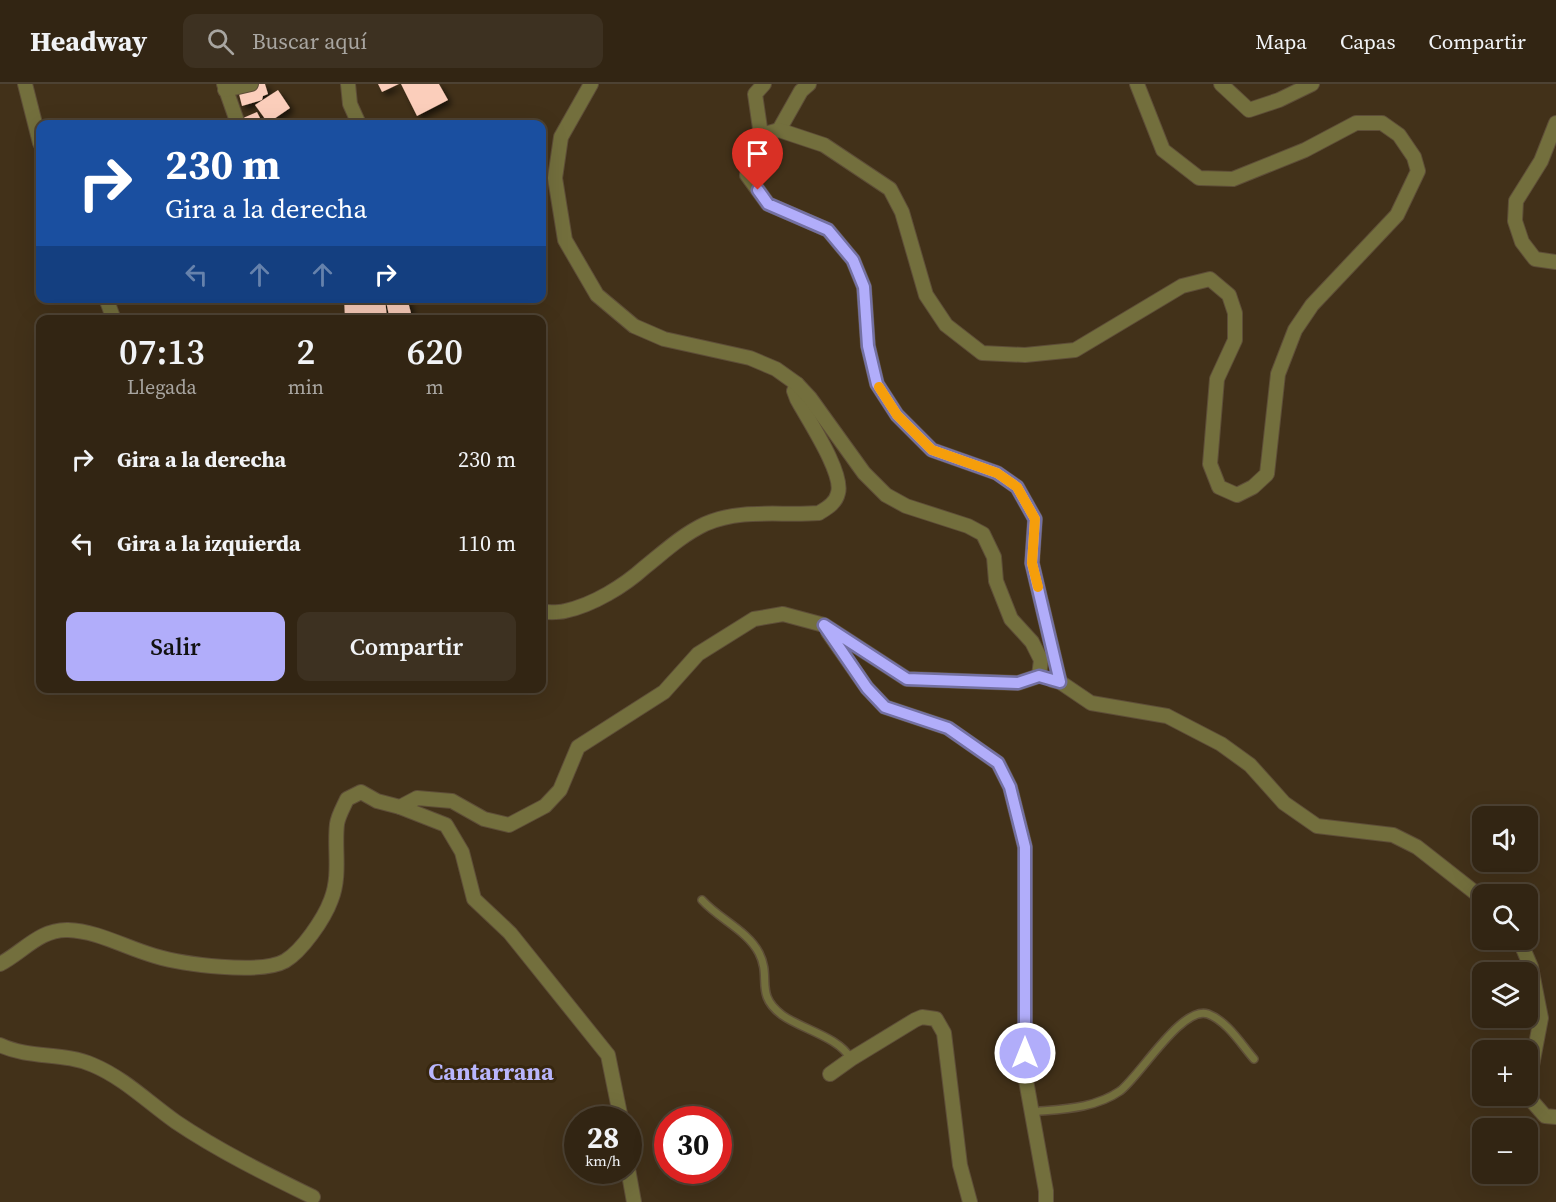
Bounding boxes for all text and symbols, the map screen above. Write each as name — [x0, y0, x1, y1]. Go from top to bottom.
search box — [183, 14, 603, 68]
text: Headway — [30, 22, 147, 60]
icon: search — [204, 25, 237, 58]
text: Buscar aquí — [252, 26, 367, 56]
text: Mapa — [1255, 27, 1307, 56]
text: Capas — [1340, 27, 1396, 56]
text: Compartir — [1429, 27, 1526, 56]
pin — [732, 128, 783, 190]
text: 230 m — [165, 135, 280, 193]
icon: arrive — [741, 137, 774, 170]
icon: right — [66, 144, 144, 222]
text: Gira a la derecha — [165, 190, 367, 227]
icon: left — [180, 258, 213, 291]
icon: ahead — [243, 258, 276, 291]
icon: ahead — [306, 258, 339, 291]
icon: right — [369, 258, 402, 291]
text: 07:13 — [119, 327, 205, 376]
text: 2 — [296, 327, 315, 376]
text: 620 — [407, 327, 463, 376]
text: Llegada — [127, 373, 197, 401]
text: min — [288, 373, 324, 401]
text: m — [426, 373, 444, 401]
icon: right — [66, 443, 99, 476]
text: Gira a la derecha — [117, 444, 286, 474]
text: 230 m — [458, 444, 516, 474]
icon: left — [66, 527, 99, 560]
text: Gira a la izquierda — [117, 528, 301, 558]
text: 110 m — [458, 528, 516, 558]
button: Salir — [66, 612, 285, 681]
button: Compartir — [297, 612, 516, 681]
map controls — [1472, 806, 1538, 1184]
button: sound — [1472, 806, 1538, 872]
button: search — [1472, 884, 1538, 950]
button: layers — [1472, 962, 1538, 1028]
position arrow — [993, 1021, 1057, 1085]
button: + — [1472, 1040, 1538, 1106]
district label: Cantarrana — [428, 1055, 554, 1088]
speed limit sign: 30 — [654, 1106, 732, 1184]
text: 28 — [587, 1117, 619, 1158]
button: − — [1472, 1118, 1538, 1184]
text: km/h — [585, 1150, 621, 1171]

